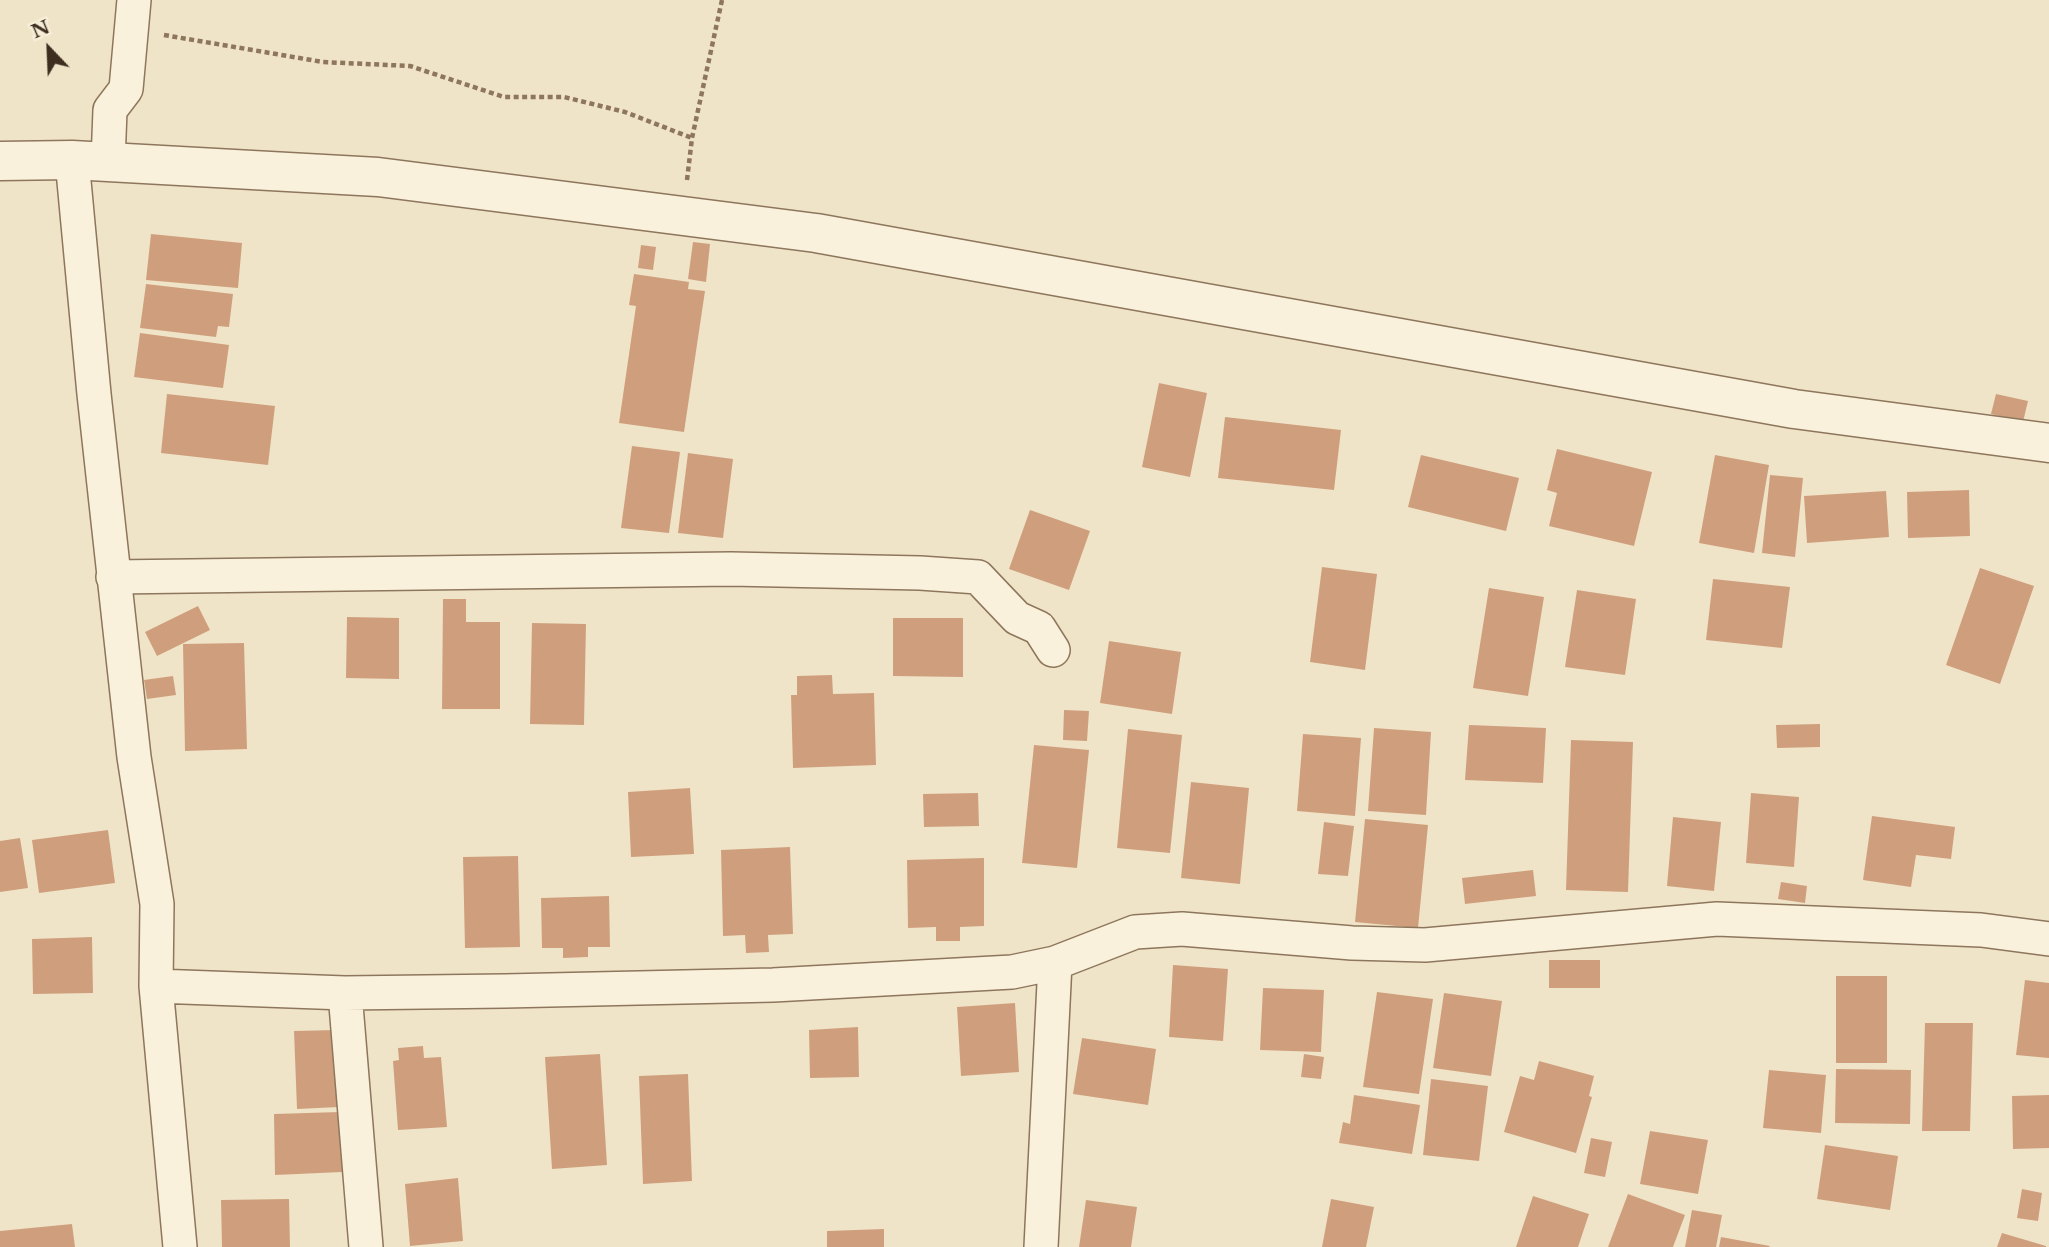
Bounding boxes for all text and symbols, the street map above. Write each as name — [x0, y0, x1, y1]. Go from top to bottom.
north arrow — [14, 14, 84, 84]
text: N — [28, 15, 53, 43]

